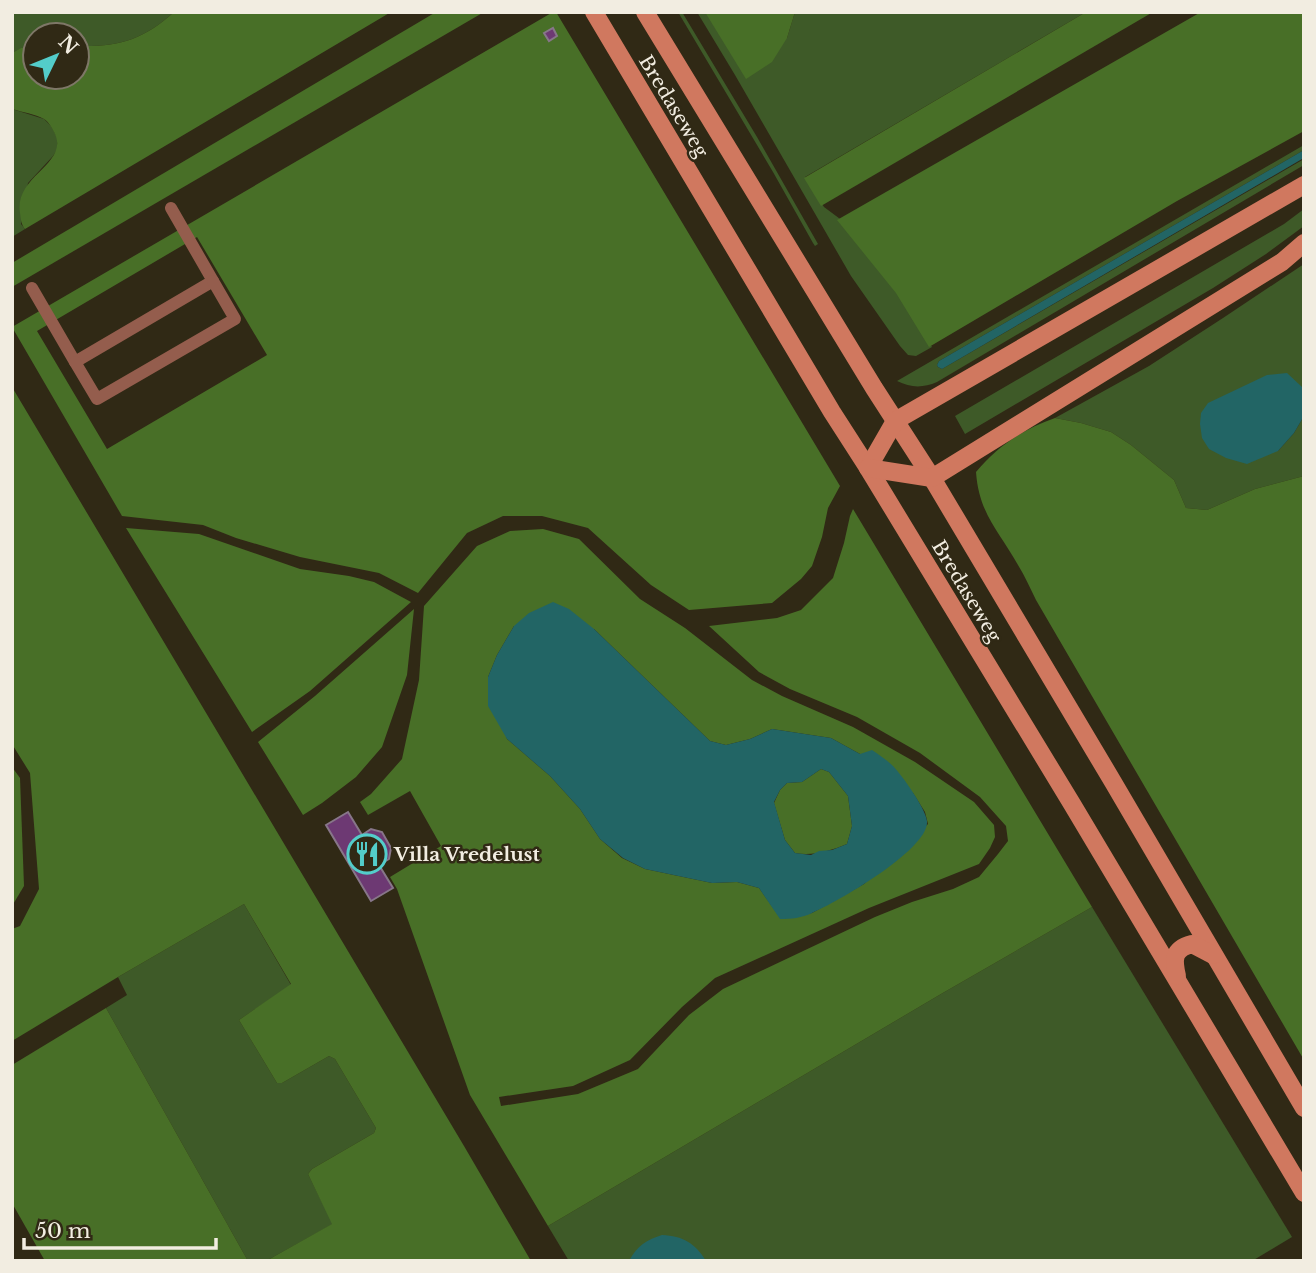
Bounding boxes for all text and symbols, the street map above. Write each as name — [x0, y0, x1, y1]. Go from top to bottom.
north arrow — [21, 21, 91, 91]
text: N — [54, 30, 83, 59]
street label: Bredaseweg — [634, 51, 713, 162]
street label: Bredaseweg — [927, 536, 1006, 647]
restaurant icon: Villa Vredelust — [346, 833, 388, 875]
place label: Villa Vredelust — [393, 843, 540, 866]
scale bar — [24, 1206, 217, 1250]
text: 50 m — [35, 1218, 91, 1244]

